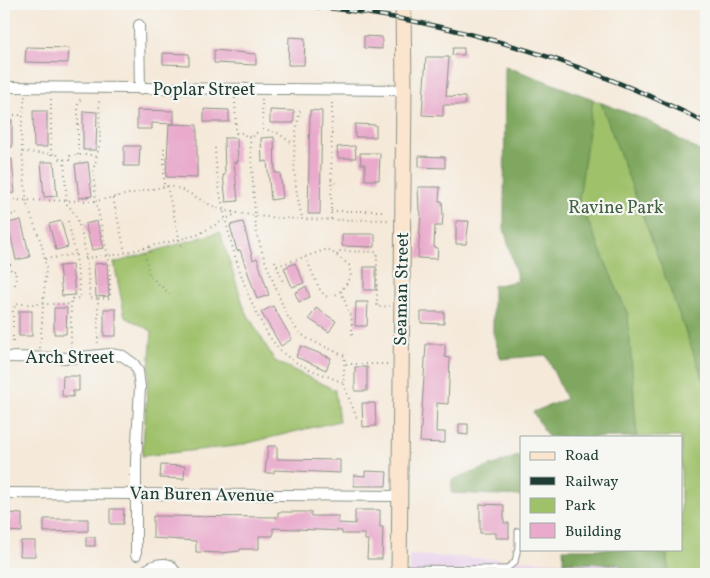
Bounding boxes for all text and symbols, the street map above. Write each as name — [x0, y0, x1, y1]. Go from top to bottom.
street label: Poplar Street — [153, 78, 255, 103]
park label: Ravine Park — [568, 196, 664, 221]
street label: Seaman Street — [389, 232, 416, 346]
street label: Arch Street — [25, 346, 115, 371]
legend — [520, 436, 682, 550]
text: Road — [565, 446, 599, 467]
text: Railway — [565, 472, 618, 493]
street label: Van Buren Avenue — [129, 482, 275, 509]
text: Park — [565, 496, 596, 517]
text: Building — [565, 522, 622, 543]

